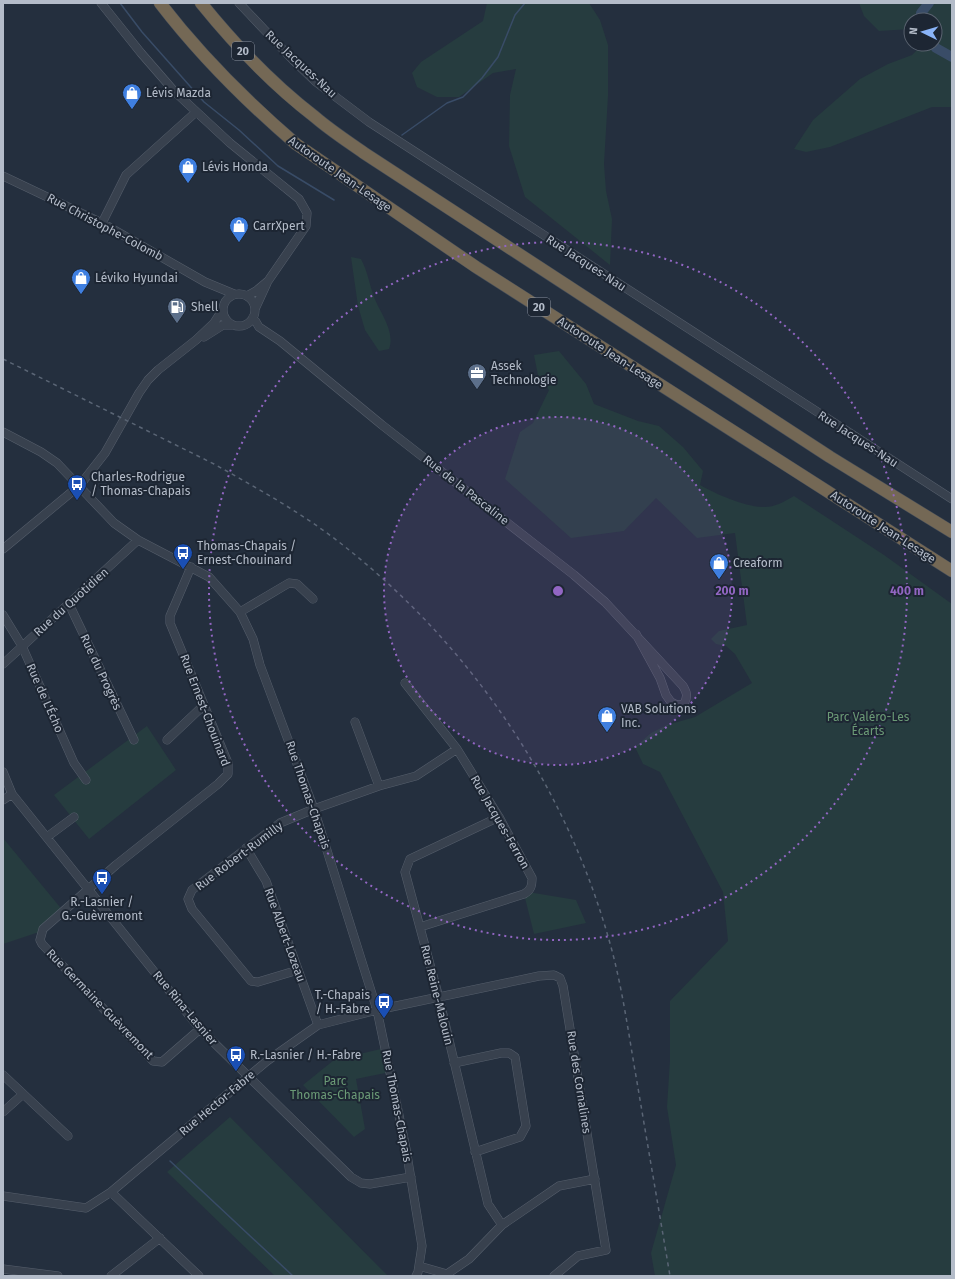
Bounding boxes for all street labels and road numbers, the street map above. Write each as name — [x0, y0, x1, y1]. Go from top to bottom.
street label: Rue Jacques-Nau — [262, 27, 340, 101]
road number: 20 — [232, 42, 254, 60]
street label: Autoroute Jean-Lesage — [286, 133, 394, 215]
street label: Rue Christophe-Colomb — [45, 190, 165, 264]
street label: Rue Jacques-Nau — [543, 232, 629, 294]
road number: 20 — [528, 298, 550, 316]
street label: Autoroute Jean-Lesage — [555, 314, 665, 392]
street label: Rue Jacques-Nau — [815, 408, 901, 470]
street label: Rue de la Pascaline — [420, 452, 512, 528]
street label: Autoroute Jean-Lesage — [828, 488, 938, 566]
street label: Rue du Quotidien — [31, 565, 111, 639]
street label: Rue du Progrès — [77, 632, 125, 712]
street label: Rue Ernest-Chouinard — [177, 652, 233, 768]
street label: Rue de L'Écho — [24, 661, 67, 735]
street label: Rue Thomas-Chapais — [283, 739, 333, 852]
street label: Rue Jacques-Ferron — [468, 773, 532, 871]
street label: Rue Robert-Rumilly — [193, 819, 286, 893]
street label: Rue Albert-Lozeau — [261, 886, 309, 984]
street label: Rue Reine-Malouin — [418, 943, 456, 1047]
street label: Rue Germaine-Guèvremont — [44, 946, 157, 1062]
street label: Rue Rina-Lasnier — [150, 968, 220, 1048]
street label: Rue des Cornalines — [564, 1029, 594, 1135]
street label: Rue Thomas-Chapais — [379, 1049, 415, 1164]
street label: Rue Hector-Fabre — [176, 1067, 258, 1139]

